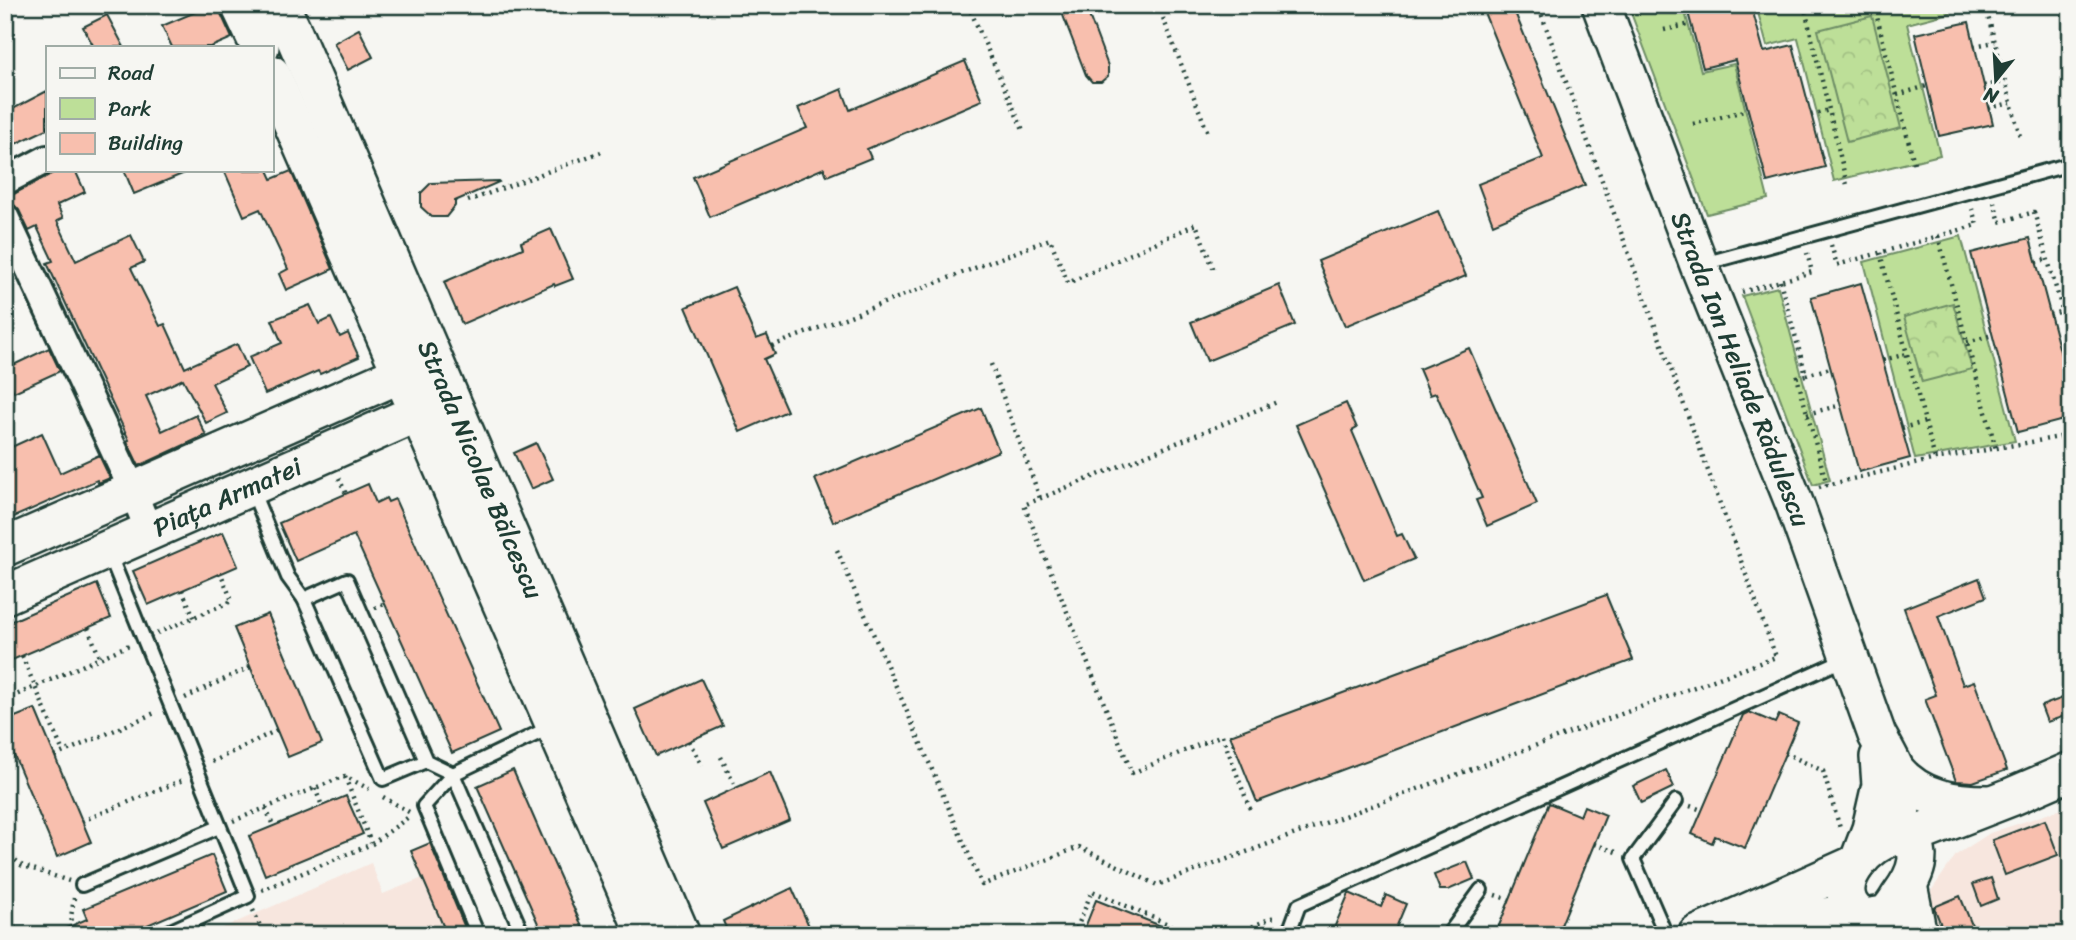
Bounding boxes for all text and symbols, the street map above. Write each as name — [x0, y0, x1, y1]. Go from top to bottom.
legend — [46, 46, 273, 172]
north arrow — [1960, 46, 2030, 116]
text: Road — [108, 54, 155, 92]
text: N — [1979, 78, 2003, 114]
text: Park — [108, 90, 151, 128]
text: Building — [108, 124, 184, 162]
street label: Strada Ion Heliade Rădulescu — [1658, 204, 1824, 533]
street label: Strada Nicolae Bălcescu — [405, 332, 557, 606]
street label: Piața Armatei — [145, 443, 310, 550]

